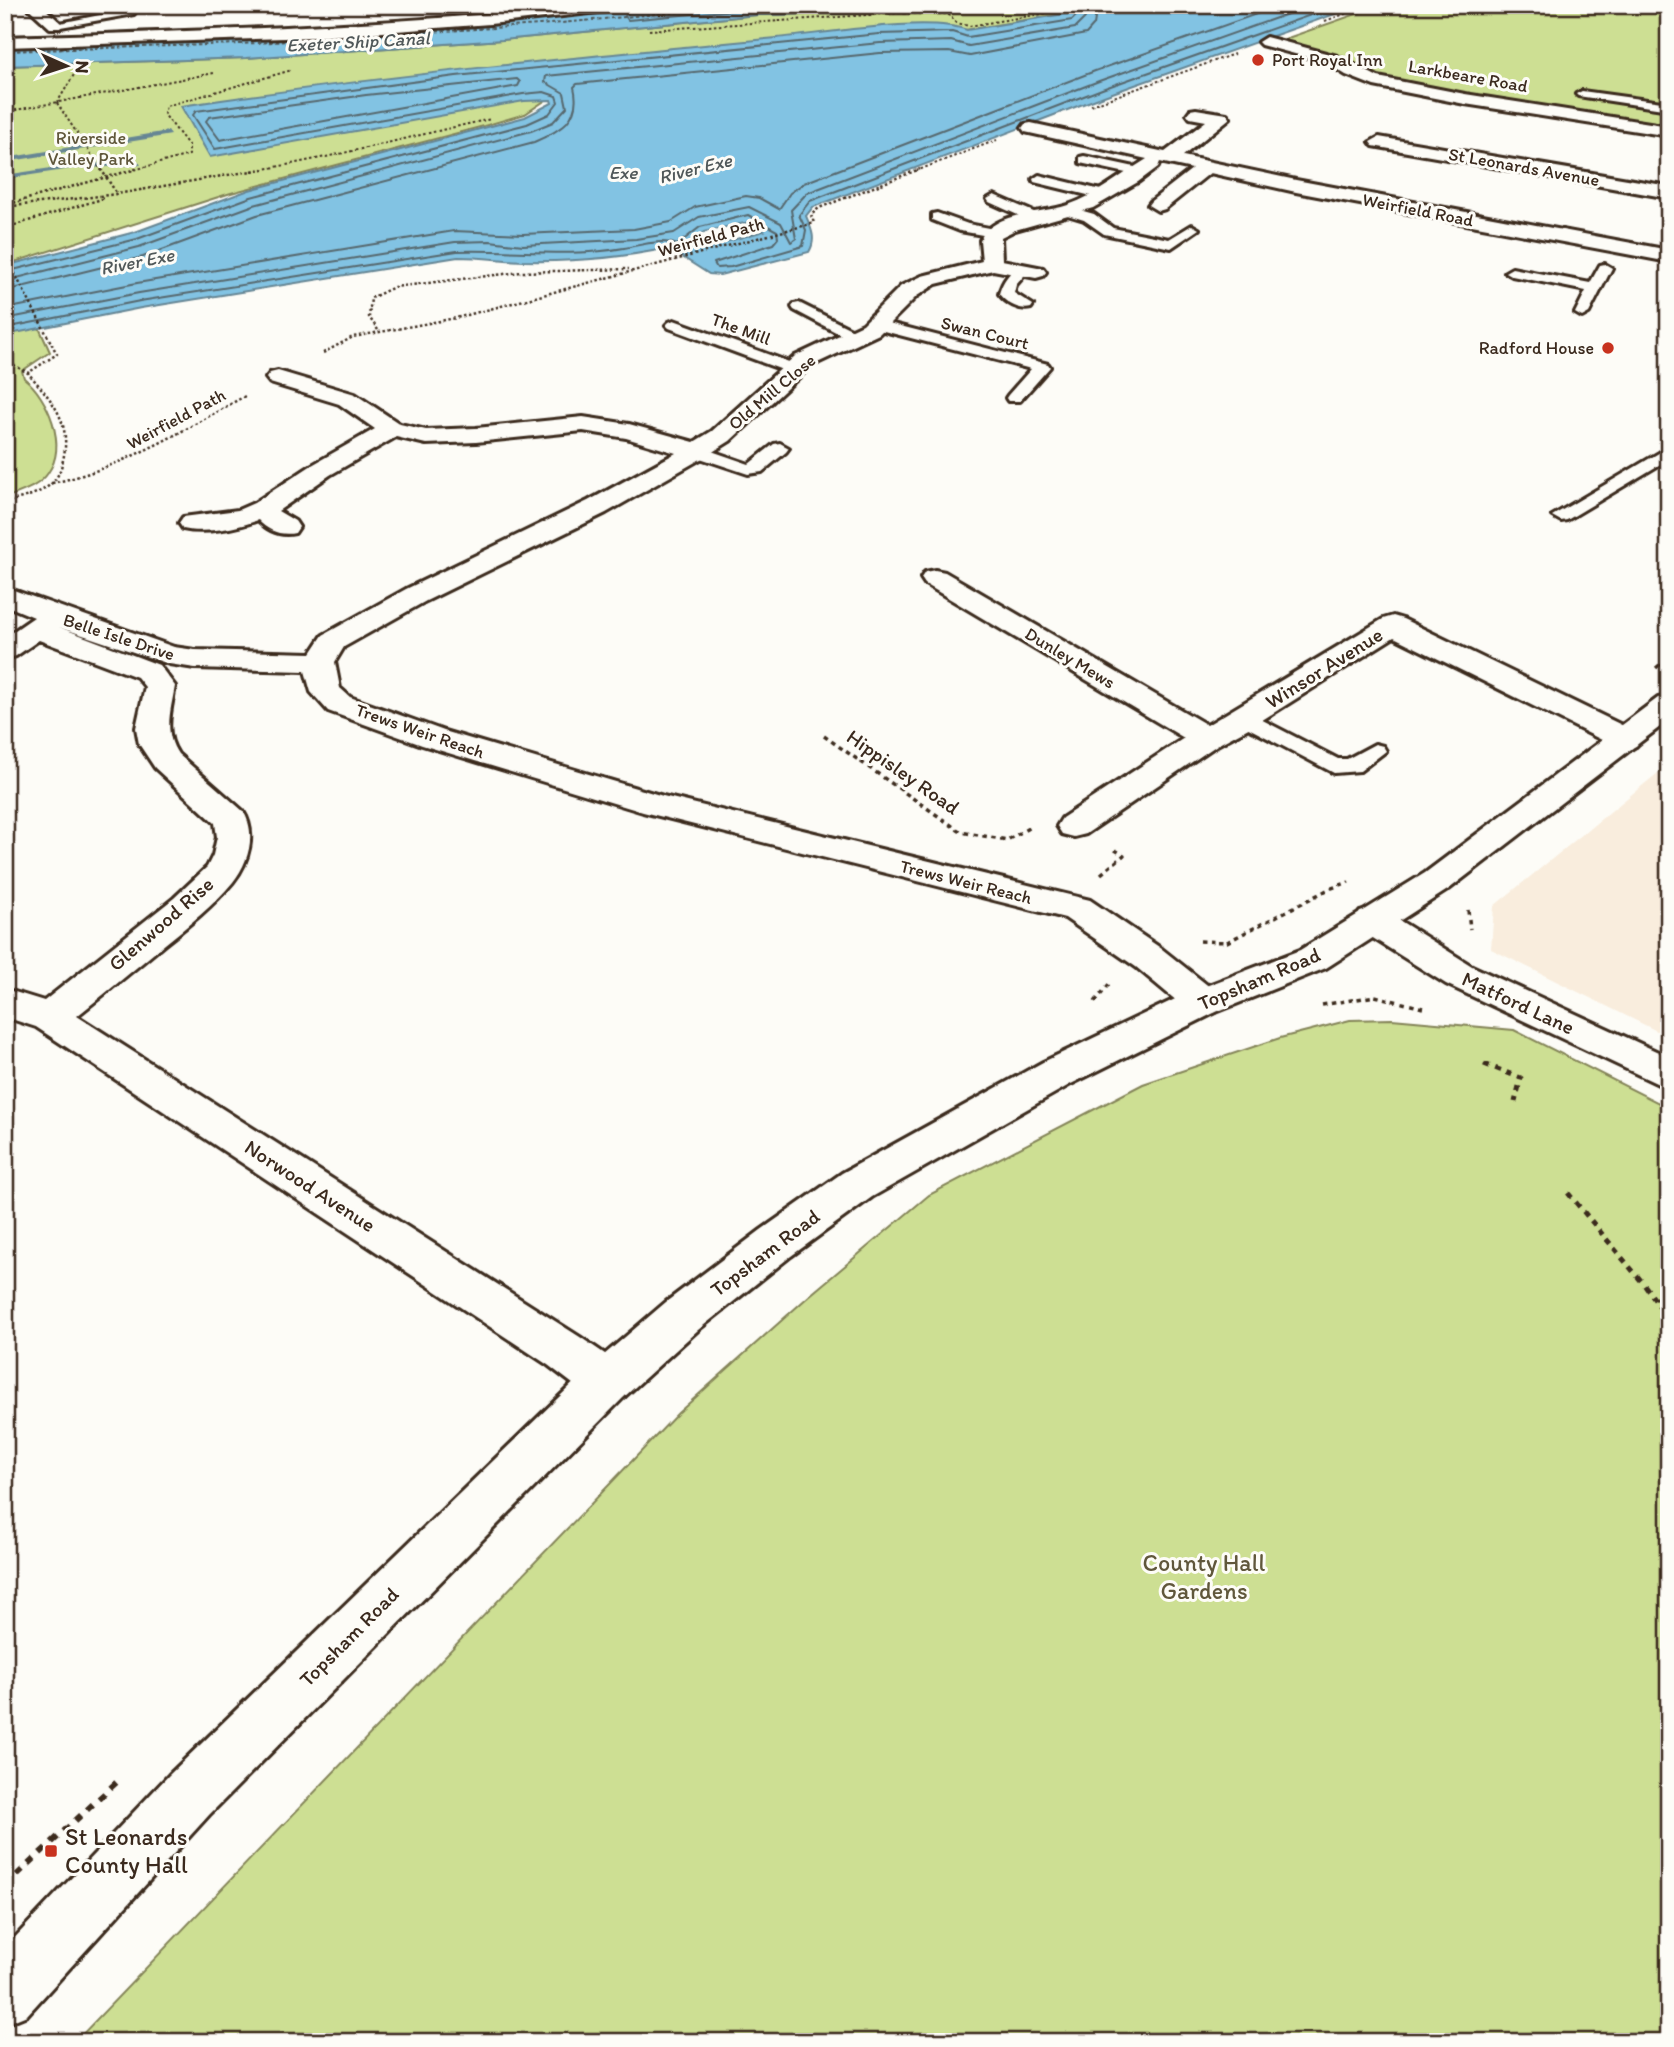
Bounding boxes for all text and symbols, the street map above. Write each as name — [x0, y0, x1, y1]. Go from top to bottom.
water label: Exeter Ship Canal — [286, 26, 432, 57]
north arrow — [32, 32, 102, 102]
place label: Port Royal Inn — [1272, 49, 1383, 71]
marker: Port Royal Inn — [1250, 52, 1266, 68]
street label: Larkbeare Road — [1407, 55, 1530, 97]
text: N — [71, 60, 94, 74]
park label: Riverside Valley Park — [48, 127, 134, 170]
street label: St Leonards Avenue — [1447, 143, 1601, 191]
water label: River Exe — [656, 148, 735, 189]
water label: Exe — [609, 161, 638, 184]
street label: Weirfield Road — [1360, 188, 1476, 232]
street label: Weirfield Path — [655, 212, 767, 262]
water label: River Exe — [98, 243, 177, 280]
street label: The Mill — [708, 308, 774, 350]
street label: Swan Court — [939, 311, 1032, 355]
place label: Radford House — [1479, 337, 1594, 359]
marker: Radford House — [1600, 340, 1616, 356]
street label: Old Mill Close — [724, 349, 820, 435]
street label: Weirfield Path — [123, 384, 229, 454]
street label: Belle Isle Drive — [61, 609, 177, 665]
street label: Winsor Avenue — [1260, 621, 1387, 714]
street label: Dunley Mews — [1021, 622, 1119, 694]
street label: Trews Weir Reach — [353, 699, 488, 764]
street label: Hippisley Road — [842, 724, 965, 820]
street label: Trews Weir Reach — [898, 855, 1035, 909]
street label: Glenwood Rise — [103, 871, 218, 976]
street label: Topsham Road — [1194, 942, 1324, 1016]
street label: Matford Lane — [1458, 966, 1578, 1039]
street label: Norwood Avenue — [240, 1134, 380, 1237]
street label: Topsham Road — [705, 1203, 824, 1302]
park label: County Hall Gardens — [1143, 1548, 1266, 1605]
street label: Topsham Road — [294, 1582, 404, 1692]
place label: St Leonards County Hall — [65, 1822, 188, 1879]
marker: St Leonards County Hall — [43, 1843, 59, 1859]

